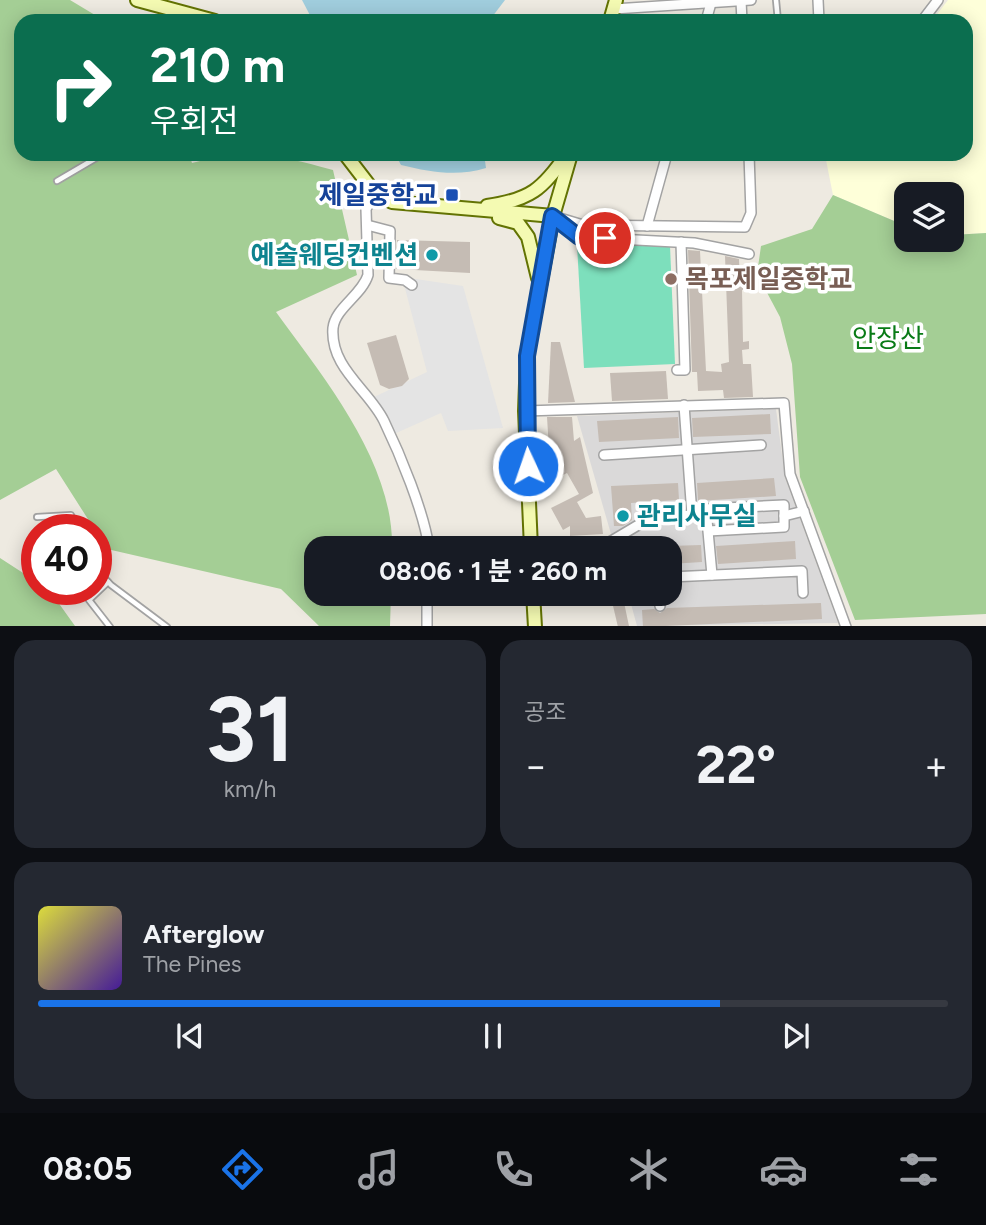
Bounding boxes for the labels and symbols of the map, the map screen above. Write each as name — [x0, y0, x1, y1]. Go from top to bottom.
place label: 제일중학교 — [318, 179, 438, 211]
marker: 제일중학교 — [444, 187, 460, 203]
pin — [575, 208, 635, 268]
place label: 예술웨딩컨벤션 — [251, 239, 418, 271]
marker: 예술웨딩컨벤션 — [424, 247, 440, 263]
place label: 목포제일중학교 — [685, 263, 852, 295]
marker: 목포제일중학교 — [663, 271, 679, 287]
park label: 안장산 — [852, 322, 924, 354]
position arrow — [491, 429, 565, 503]
place label: 관리사무실 — [637, 500, 757, 532]
marker: 관리사무실 — [615, 508, 631, 524]
speed limit sign: 40 — [21, 514, 112, 605]

